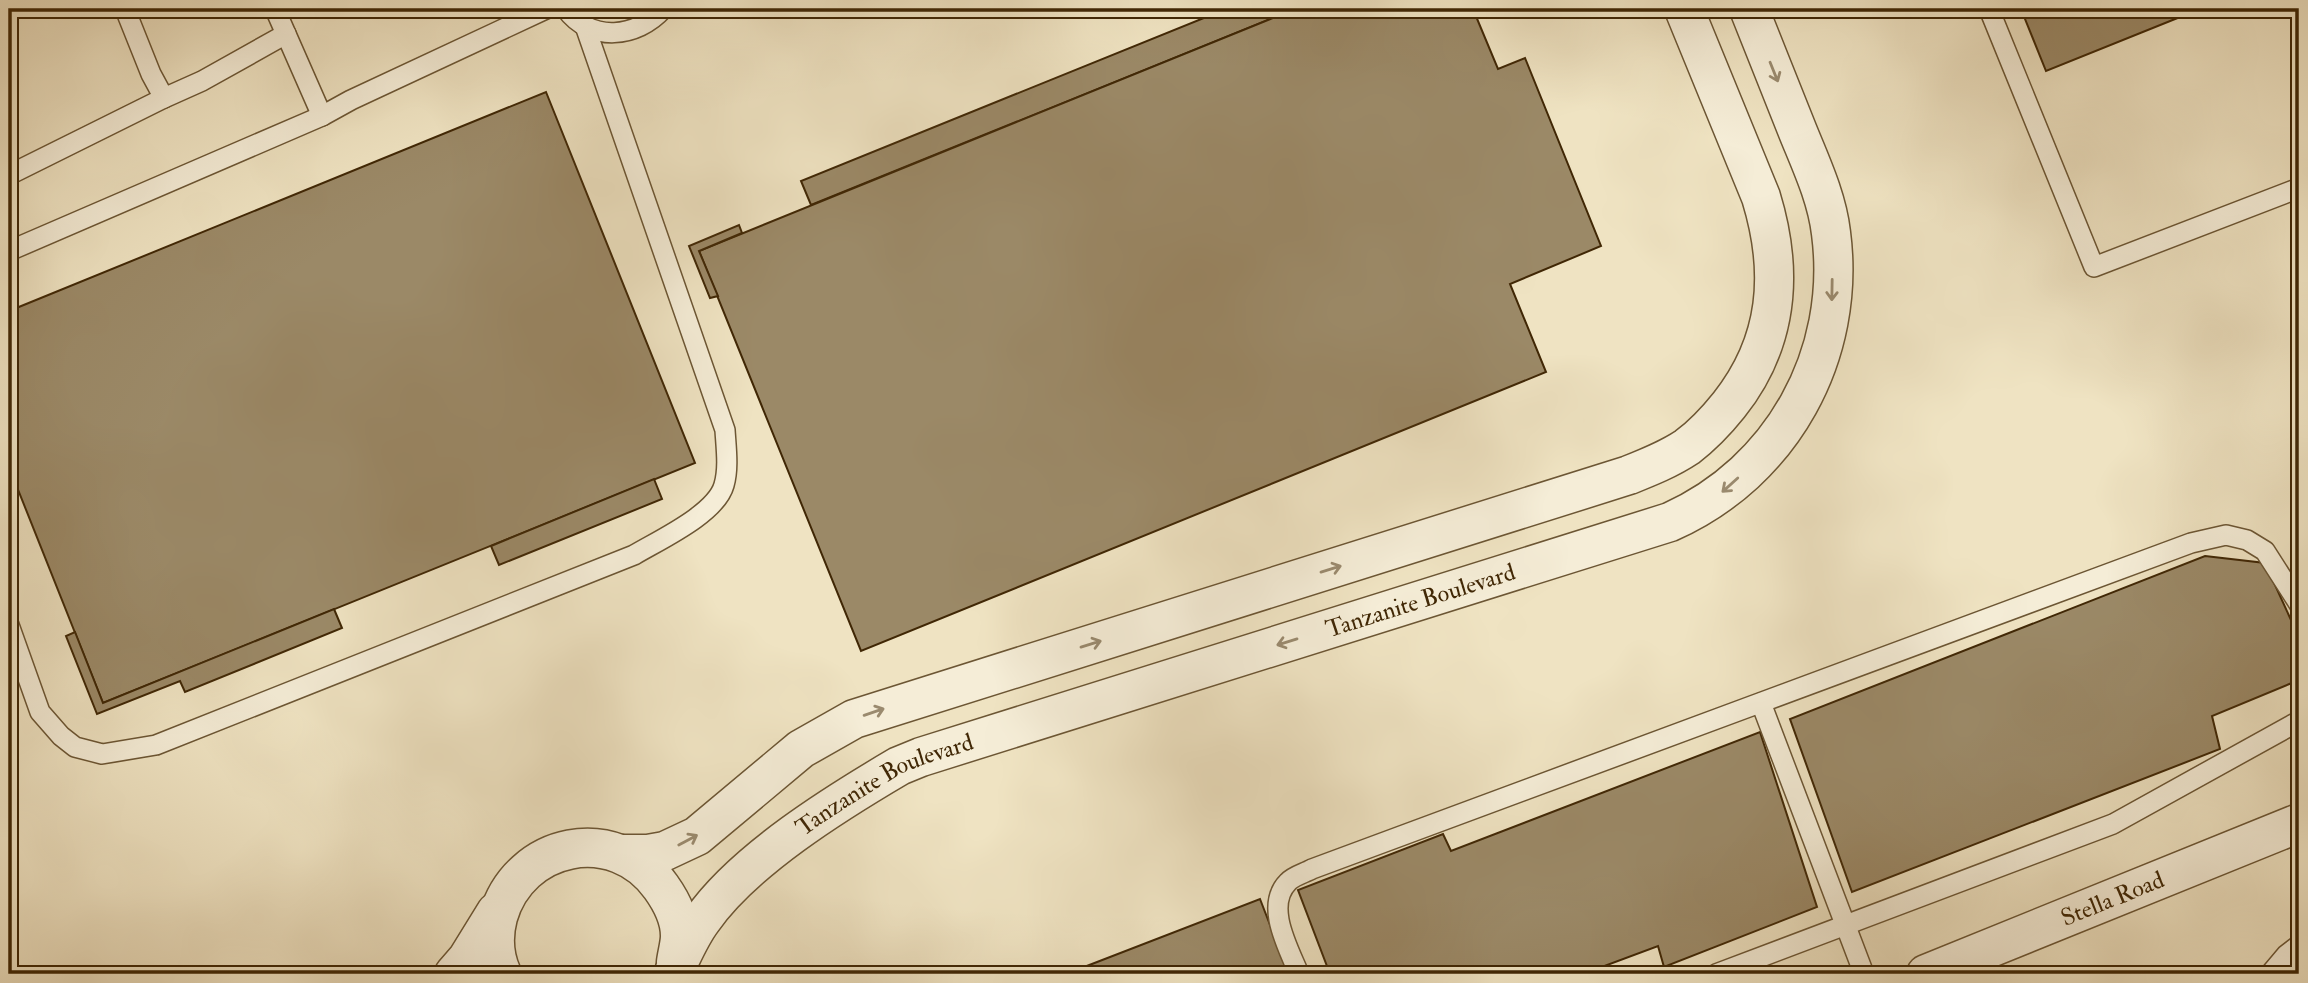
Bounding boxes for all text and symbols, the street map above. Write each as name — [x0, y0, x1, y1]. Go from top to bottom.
one-way arrow — [1769, 61, 1782, 83]
one-way arrow — [1825, 278, 1838, 301]
one-way arrow — [1721, 477, 1739, 493]
street label: Tanzanite Boulevard — [1322, 556, 1519, 645]
one-way arrow — [1320, 561, 1342, 574]
one-way arrow — [1080, 637, 1102, 650]
one-way arrow — [1276, 637, 1298, 650]
one-way arrow — [863, 705, 885, 718]
street label: Tanzanite Boulevard — [790, 727, 977, 843]
one-way arrow — [677, 833, 698, 846]
street label: Stella Road — [2056, 864, 2169, 934]

